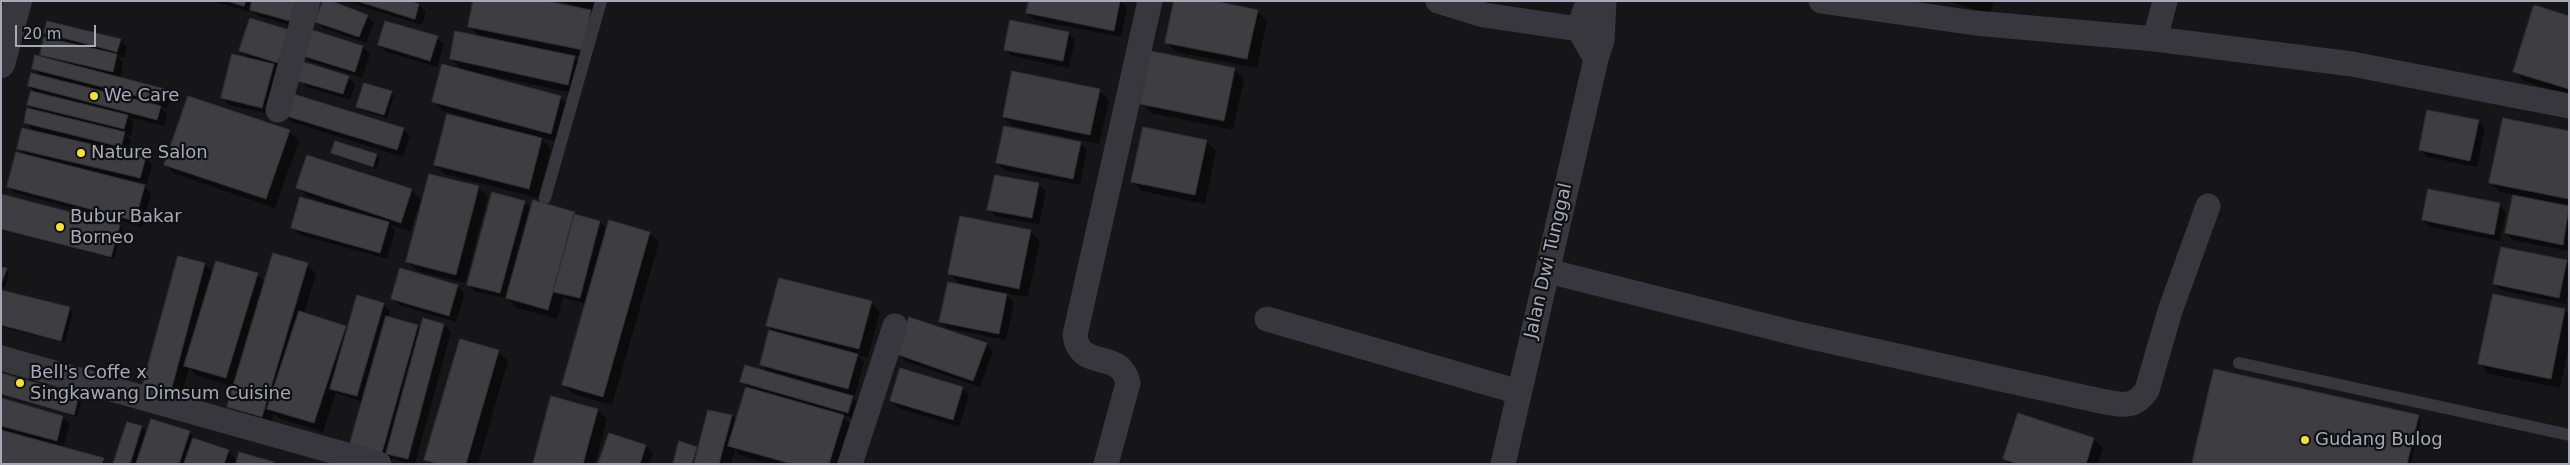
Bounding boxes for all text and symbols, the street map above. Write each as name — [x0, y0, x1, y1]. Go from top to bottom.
scale bar — [18, 15, 99, 47]
text: 20 m — [23, 25, 61, 43]
place label: We Care — [104, 85, 179, 107]
marker: We Care — [88, 90, 100, 102]
place label: Nature Salon — [91, 142, 208, 164]
marker: Nature Salon — [75, 147, 87, 159]
street label: Jalan Dwi Tunggal — [1521, 181, 1577, 341]
place label: Bubur Bakar Borneo — [70, 206, 182, 248]
marker: Bubur Bakar Borneo — [54, 221, 66, 233]
place label: Bell's Coffe x Singkawang Dimsum Cuisine — [30, 362, 291, 404]
marker: Bell's Coffe x Singkawang Dimsum Cuisine — [14, 377, 26, 389]
place label: Gudang Bulog — [2315, 429, 2443, 451]
marker: Gudang Bulog — [2299, 434, 2311, 446]

